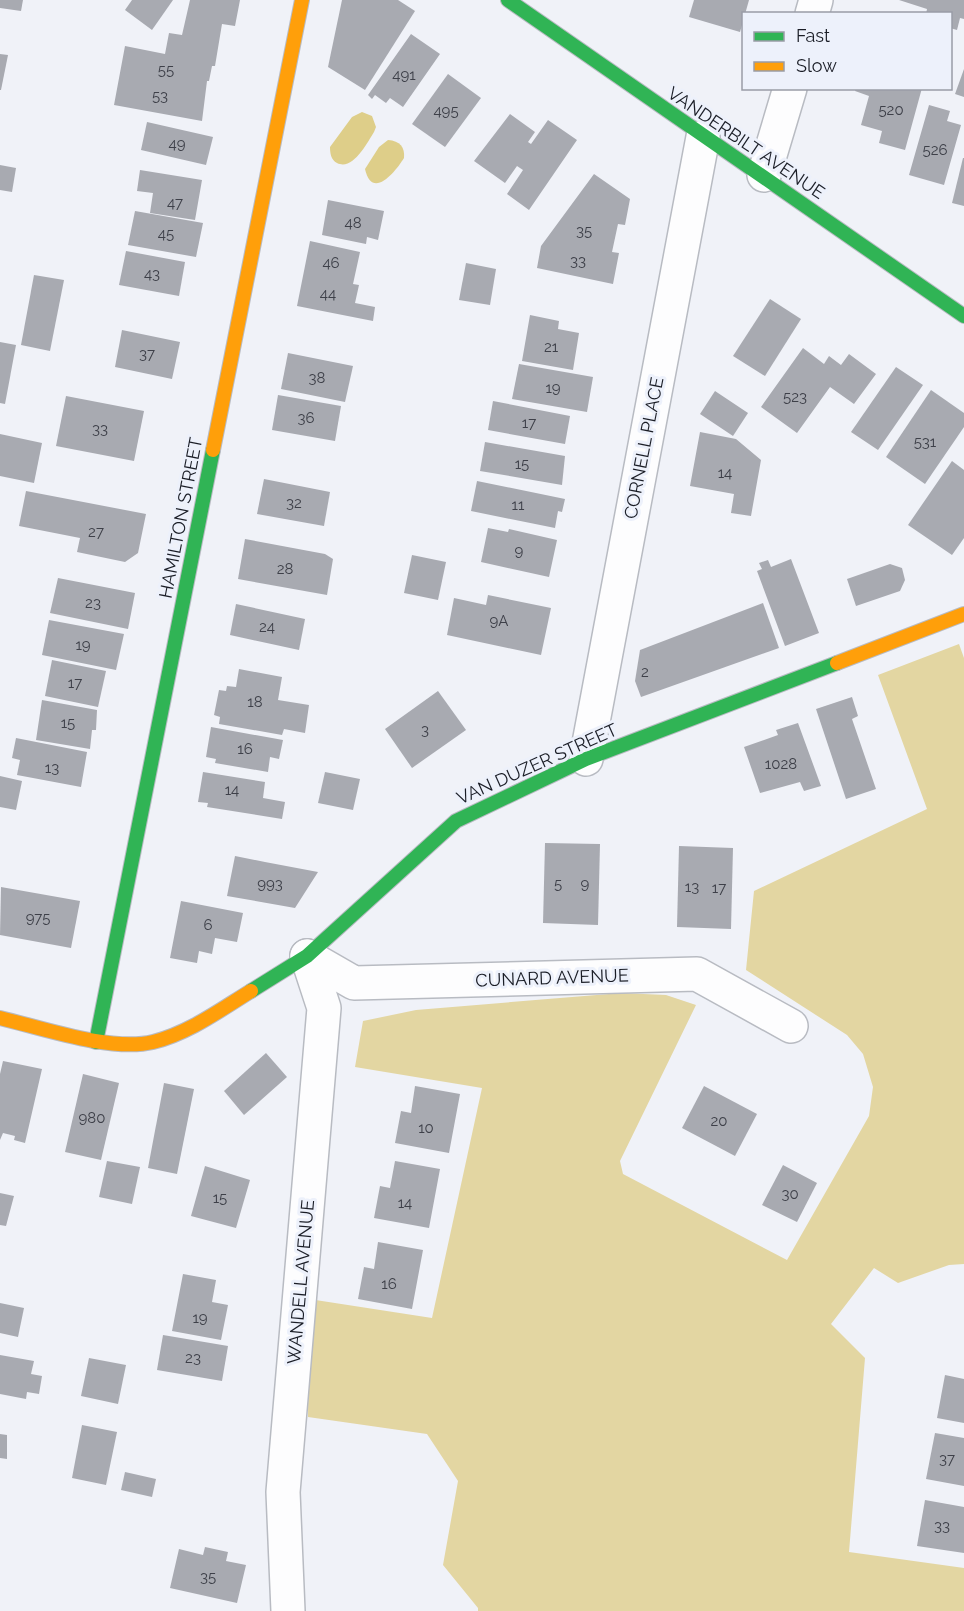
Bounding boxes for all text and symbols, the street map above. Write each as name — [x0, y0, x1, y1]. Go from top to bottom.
legend — [742, 12, 952, 90]
text: Fast — [796, 25, 830, 46]
text: Slow — [796, 55, 837, 76]
house number: 55 — [158, 61, 174, 79]
house number: 491 — [392, 66, 416, 84]
street label: VANDERBILT AVENUE — [664, 82, 829, 203]
house number: 53 — [152, 87, 168, 105]
house number: 520 — [878, 101, 904, 119]
house number: 495 — [433, 102, 459, 120]
house number: 49 — [169, 135, 186, 153]
house number: 526 — [922, 141, 948, 159]
house number: 47 — [167, 194, 183, 212]
house number: 48 — [344, 214, 362, 232]
house number: 35 — [576, 222, 592, 240]
house number: 45 — [158, 225, 174, 243]
house number: 33 — [570, 252, 586, 270]
house number: 46 — [322, 254, 340, 272]
house number: 43 — [144, 265, 160, 283]
house number: 44 — [320, 285, 336, 303]
house number: 21 — [544, 338, 559, 356]
house number: 37 — [139, 345, 155, 363]
house number: 38 — [309, 369, 326, 387]
street label: CORNELL PLACE — [619, 375, 668, 521]
house number: 19 — [545, 379, 561, 397]
house number: 523 — [783, 388, 807, 406]
house number: 36 — [297, 409, 315, 427]
house number: 17 — [522, 414, 536, 432]
house number: 33 — [92, 420, 108, 438]
house number: 531 — [914, 433, 937, 451]
street label: HAMILTON STREET — [155, 436, 206, 600]
house number: 15 — [515, 455, 529, 473]
house number: 14 — [718, 464, 732, 482]
house number: 32 — [286, 494, 302, 512]
house number: 11 — [512, 496, 525, 514]
house number: 27 — [88, 523, 104, 541]
house number: 9 — [515, 542, 524, 560]
house number: 28 — [277, 560, 293, 578]
house number: 23 — [85, 594, 101, 612]
house number: 9A — [490, 612, 508, 630]
house number: 24 — [259, 618, 275, 636]
house number: 19 — [75, 636, 91, 654]
house number: 2 — [641, 663, 649, 681]
house number: 17 — [68, 674, 82, 692]
house number: 18 — [247, 693, 263, 711]
house number: 15 — [61, 714, 75, 732]
street label: VAN DUZER STREET — [453, 719, 620, 808]
house number: 3 — [421, 721, 429, 739]
house number: 16 — [237, 740, 253, 758]
house number: 1028 — [765, 755, 797, 773]
house number: 13 — [45, 759, 59, 777]
house number: 14 — [225, 781, 239, 799]
house number: 993 — [257, 875, 283, 893]
house number: 5 — [554, 875, 562, 893]
house number: 9 — [581, 875, 590, 893]
house number: 13 — [685, 878, 699, 896]
house number: 17 — [712, 879, 726, 897]
house number: 975 — [26, 909, 50, 927]
house number: 6 — [203, 916, 213, 934]
street label: CUNARD AVENUE — [475, 964, 629, 991]
house number: 980 — [79, 1109, 105, 1127]
house number: 20 — [711, 1112, 728, 1130]
house number: 10 — [418, 1119, 434, 1137]
house number: 30 — [781, 1185, 799, 1203]
house number: 15 — [213, 1189, 227, 1207]
house number: 14 — [398, 1194, 412, 1212]
street label: WANDELL AVENUE — [283, 1199, 318, 1365]
house number: 16 — [381, 1275, 397, 1293]
house number: 19 — [192, 1309, 208, 1327]
house number: 23 — [185, 1349, 201, 1367]
house number: 37 — [939, 1450, 955, 1468]
house number: 33 — [934, 1517, 950, 1535]
house number: 35 — [200, 1568, 216, 1586]

